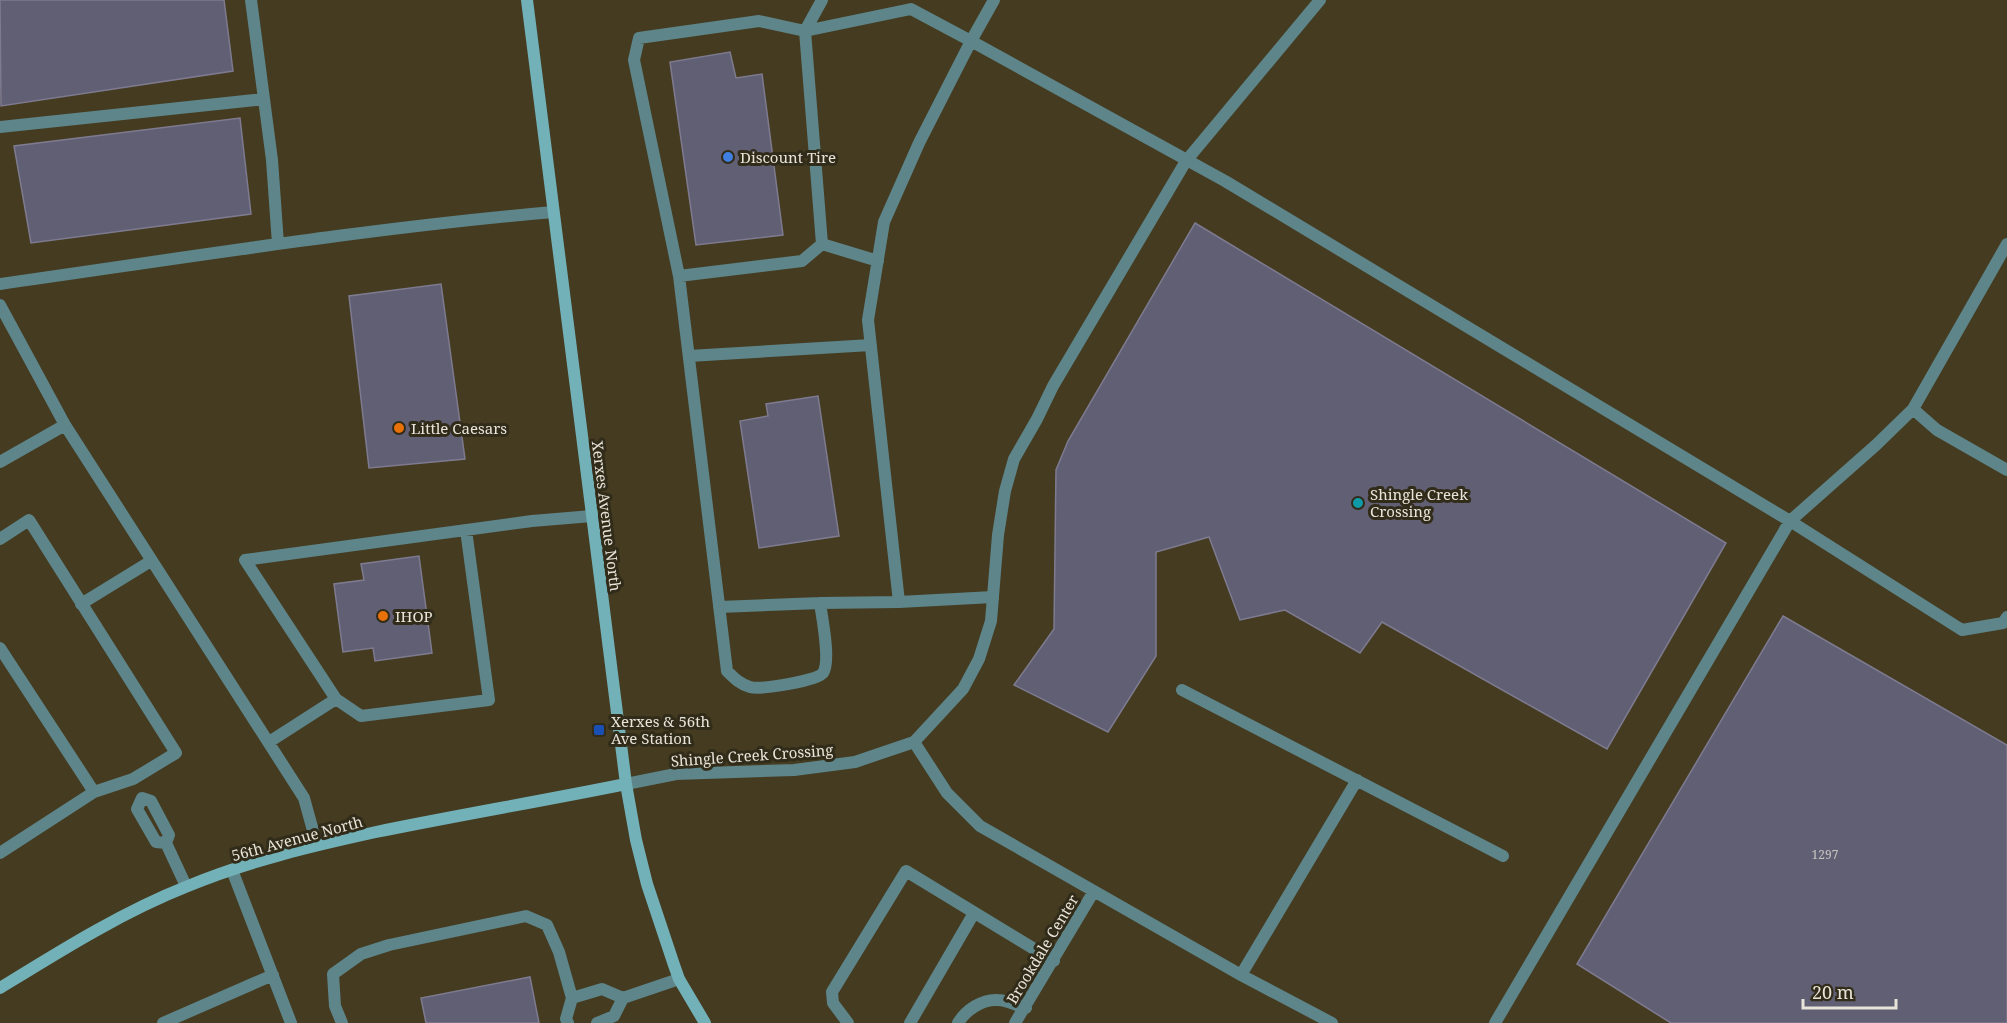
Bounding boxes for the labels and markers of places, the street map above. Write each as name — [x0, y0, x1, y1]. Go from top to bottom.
place label: Discount Tire — [740, 147, 836, 167]
marker: Discount Tire — [721, 150, 735, 164]
place label: Little Caesars — [411, 418, 507, 438]
marker: Little Caesars — [392, 421, 406, 435]
place label: Shingle Creek Crossing — [1370, 484, 1468, 521]
marker: Shingle Creek Crossing — [1351, 496, 1365, 510]
place label: IHOP — [395, 606, 433, 626]
marker: IHOP — [376, 609, 390, 623]
place label: Xerxes & 56th Ave Station — [611, 711, 710, 748]
marker: Xerxes & 56th Ave Station — [592, 723, 606, 737]

